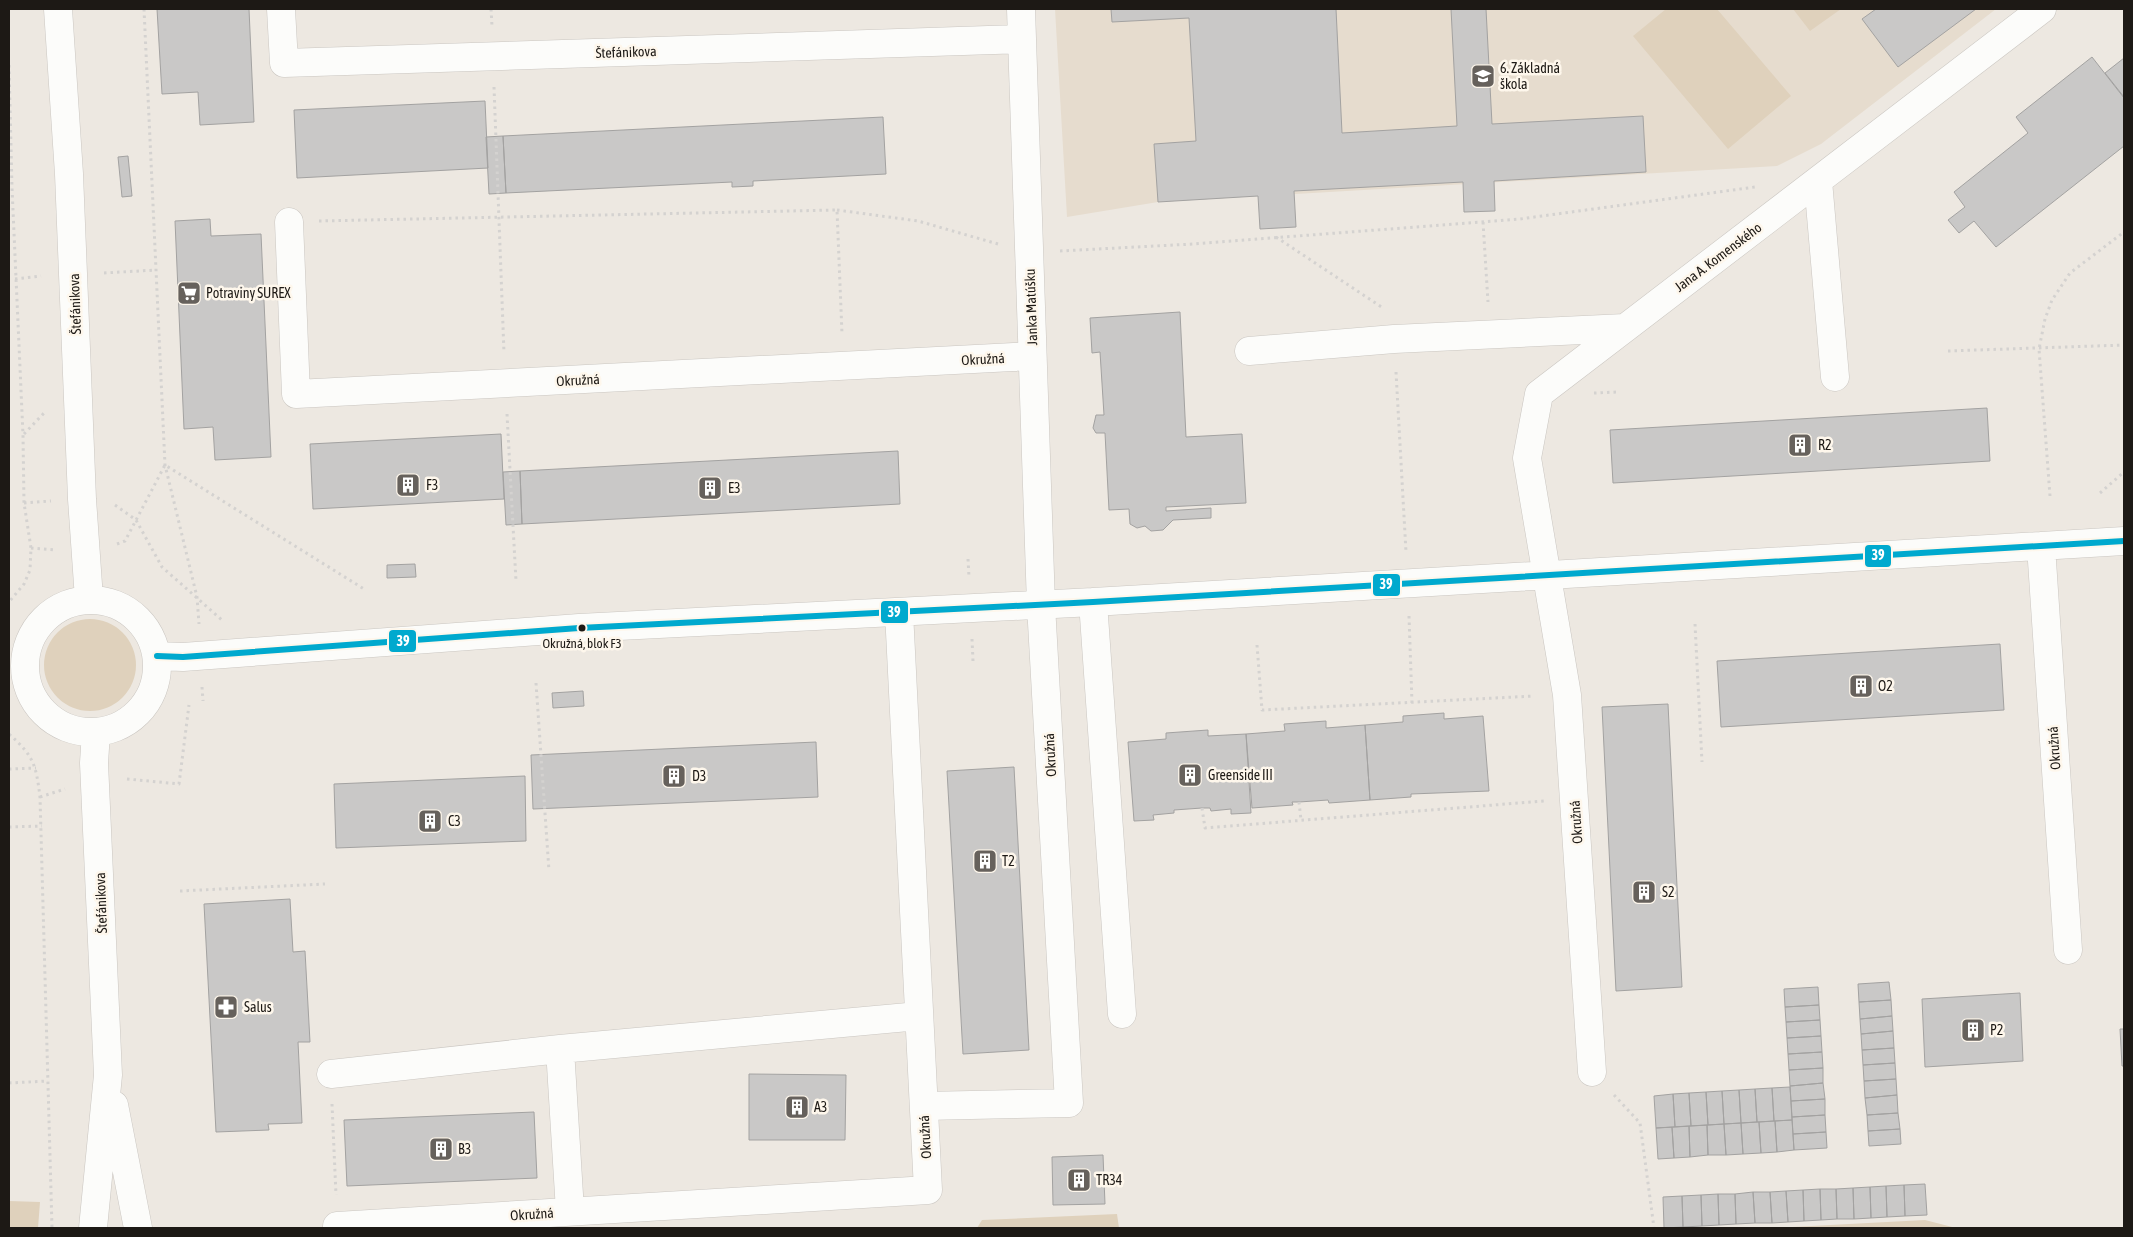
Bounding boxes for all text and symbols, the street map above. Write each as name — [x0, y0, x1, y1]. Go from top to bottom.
street label: Štefánikova — [595, 43, 657, 61]
place label: 6. Základná škola — [1500, 60, 1560, 92]
school or university icon: 6. Základná škola — [1470, 63, 1496, 89]
street label: Jana A. Komenského — [1671, 219, 1765, 295]
street label: Janka Matúšku — [1022, 268, 1040, 346]
street label: Štefánikova — [66, 273, 84, 335]
supermarket icon: Potraviny SUREX — [176, 280, 202, 306]
place label: Potraviny SUREX — [206, 285, 291, 301]
street label: Okružná — [961, 350, 1005, 368]
street label: Okružná — [556, 371, 600, 389]
building icon: R2 — [1787, 432, 1813, 458]
place label: R2 — [1818, 437, 1832, 453]
building icon: F3 — [395, 472, 421, 498]
building icon: E3 — [697, 475, 723, 501]
place label: F3 — [426, 477, 438, 493]
place label: E3 — [728, 480, 741, 496]
line badge: 39 — [1864, 544, 1892, 568]
text: 39 — [1871, 547, 1885, 563]
line badge: 39 — [1372, 573, 1401, 597]
text: 39 — [1379, 576, 1393, 592]
line badge: 39 — [880, 600, 909, 624]
text: 39 — [887, 604, 901, 620]
marker: Okružná, blok F3 — [577, 623, 587, 633]
line badge: 39 — [388, 629, 417, 653]
text: 39 — [396, 633, 410, 649]
place label: Okružná, blok F3 — [543, 636, 622, 651]
building icon: O2 — [1848, 673, 1874, 699]
place label: O2 — [1878, 678, 1893, 694]
street label: Okružná — [2044, 726, 2064, 770]
street label: Okružná — [1041, 733, 1059, 777]
building icon: Greenside III — [1177, 762, 1203, 788]
building icon: D3 — [661, 763, 687, 789]
place label: Greenside III — [1208, 767, 1273, 783]
place label: D3 — [692, 768, 706, 784]
street label: Okružná — [1566, 800, 1586, 844]
building icon: C3 — [417, 808, 443, 834]
place label: C3 — [448, 813, 461, 829]
building icon: T2 — [972, 848, 998, 874]
place label: T2 — [1002, 853, 1015, 869]
street label: Štefánikova — [92, 872, 110, 934]
building icon: S2 — [1631, 879, 1657, 905]
place label: S2 — [1662, 884, 1674, 900]
pharmacy icon: Salus — [213, 994, 239, 1020]
place label: Salus — [244, 999, 272, 1015]
building icon: P2 — [1960, 1017, 1986, 1043]
place label: P2 — [1990, 1022, 2003, 1038]
building icon: A3 — [784, 1094, 810, 1120]
place label: A3 — [814, 1099, 827, 1115]
street label: Okružná — [916, 1115, 934, 1159]
building icon: B3 — [428, 1136, 454, 1162]
place label: B3 — [458, 1141, 471, 1157]
building icon: TR34 — [1066, 1167, 1092, 1193]
place label: TR34 — [1096, 1172, 1123, 1188]
street label: Okružná — [510, 1204, 554, 1224]

